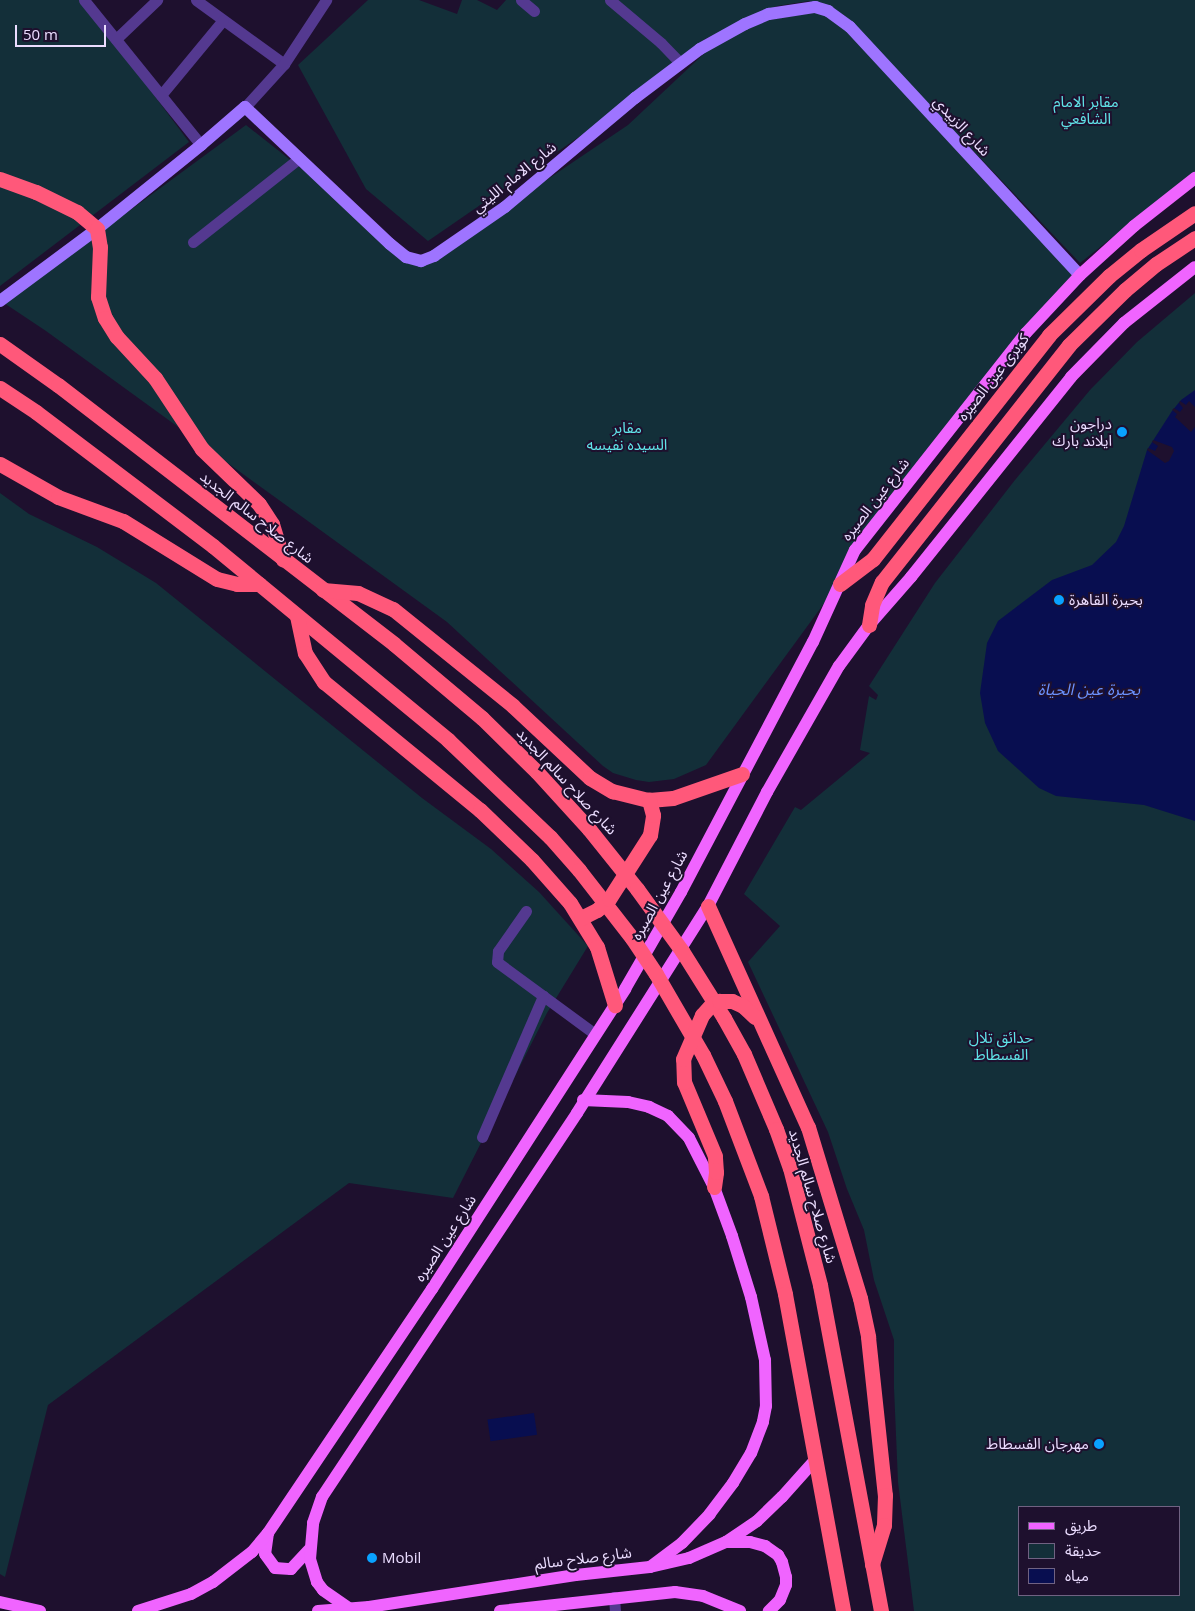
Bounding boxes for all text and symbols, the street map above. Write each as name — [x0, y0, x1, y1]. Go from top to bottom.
scale bar — [18, 15, 109, 47]
text: 50 m — [23, 24, 58, 44]
street label: شارع الزبيدي — [930, 92, 994, 160]
park label: مقابر الامام الشافعي — [1053, 92, 1119, 127]
street label: شارع الامام الليثي — [468, 138, 560, 216]
street label: كوبرى عين الصيره — [954, 330, 1032, 424]
place label: دراجون ايلاند بارك — [1052, 414, 1112, 449]
park label: مقابر السيده نفيسه — [587, 418, 667, 453]
marker: دراجون ايلاند بارك — [1116, 426, 1128, 438]
street label: شارع عين الصيره — [837, 454, 913, 544]
street label: شارع صلاح سالم الجديد — [197, 467, 317, 567]
place label: بحيرة القاهرة — [1069, 591, 1143, 609]
marker: بحيرة القاهرة — [1053, 594, 1065, 606]
water label: بحيرة عين الحياة — [1038, 679, 1140, 699]
street label: شارع صلاح سالم الجديد — [513, 724, 621, 838]
street label: شارع عين الصيره — [627, 847, 691, 943]
park label: حدائق تلال الفسطاط — [969, 1028, 1033, 1063]
street label: شارع صلاح سالم الجديد — [785, 1127, 841, 1265]
street label: شارع عين الصيره — [410, 1191, 480, 1285]
place label: مهرجان الفسطاط — [986, 1435, 1089, 1453]
marker: مهرجان الفسطاط — [1093, 1438, 1105, 1450]
legend — [1018, 1506, 1180, 1596]
text: طريق — [1065, 1515, 1097, 1535]
text: حديقة — [1065, 1540, 1101, 1560]
street label: شارع صلاح سالم — [533, 1543, 633, 1573]
place label: Mobil — [382, 1549, 421, 1567]
marker: Mobil — [366, 1552, 378, 1564]
text: مياه — [1065, 1565, 1089, 1585]

